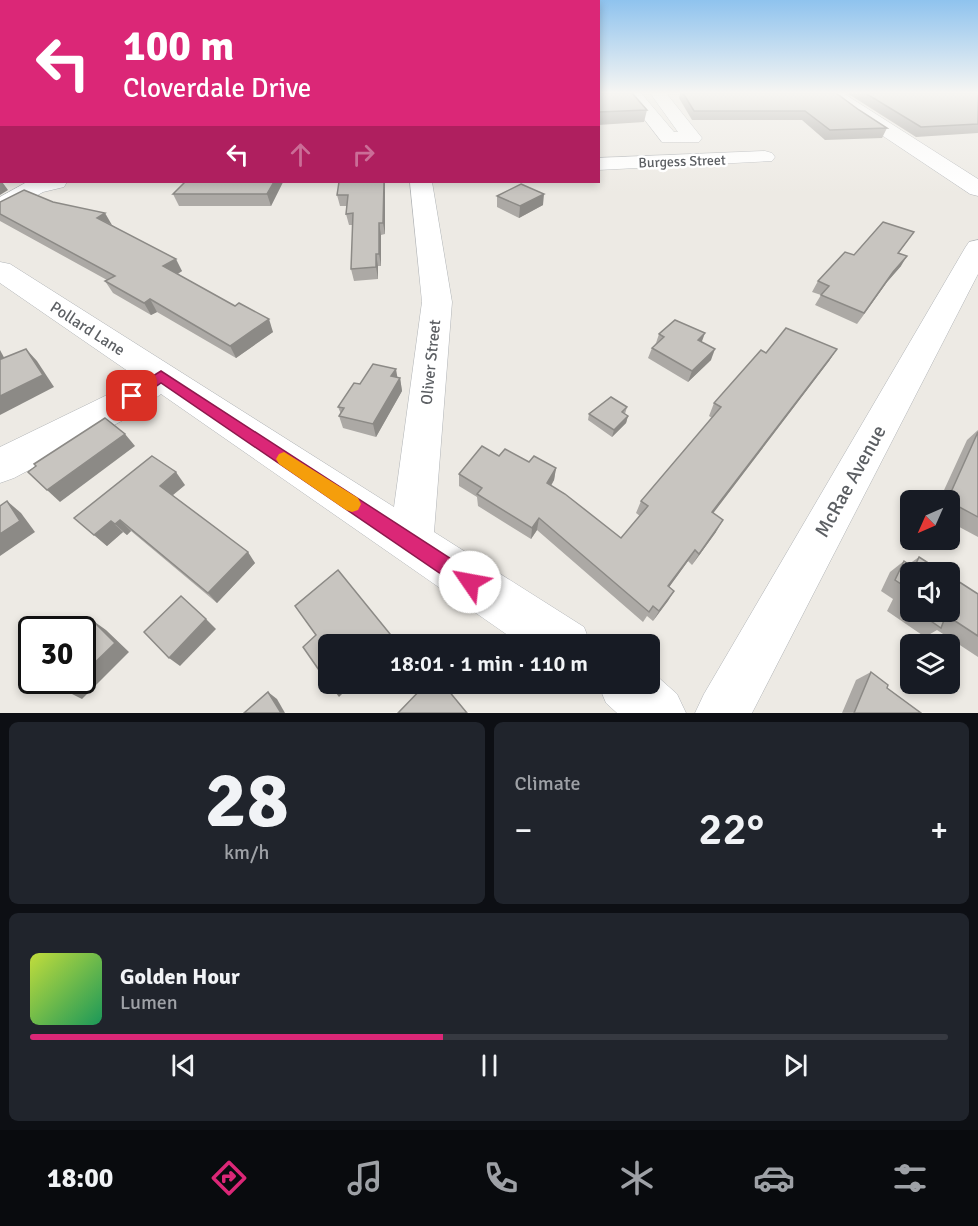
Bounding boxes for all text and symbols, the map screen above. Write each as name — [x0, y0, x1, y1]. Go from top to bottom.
text: 100 m — [123, 21, 234, 72]
icon: left — [24, 24, 102, 102]
text: Cloverdale Drive — [123, 72, 311, 105]
icon: left — [221, 138, 254, 171]
icon: ahead — [284, 138, 317, 171]
icon: right — [347, 138, 380, 171]
street label: Burgess Street — [638, 151, 726, 172]
street label: Pollard Lane — [46, 297, 129, 360]
street label: Oliver Street — [417, 318, 445, 406]
pin — [106, 370, 157, 421]
icon: arrive — [115, 379, 148, 412]
street label: McRae Avenue — [809, 421, 892, 542]
north arrow — [900, 490, 960, 550]
map controls — [900, 490, 960, 694]
position arrow — [438, 550, 502, 614]
button: sound — [900, 562, 960, 622]
speed limit sign: 30 — [18, 616, 96, 694]
button: layers — [900, 634, 960, 694]
text: 18:01 · 1 min · 110 m — [390, 650, 588, 677]
text: 28 — [205, 753, 289, 849]
text: Climate — [515, 771, 580, 796]
text: 22° — [698, 802, 764, 857]
text: − — [515, 810, 532, 851]
text: + — [930, 810, 948, 851]
text: km/h — [224, 840, 269, 865]
text: Golden Hour — [120, 963, 240, 990]
text: Lumen — [120, 990, 178, 1015]
icon: previous — [167, 1049, 200, 1082]
icon: pause — [473, 1049, 506, 1082]
icon: next — [779, 1049, 812, 1082]
icon: directions — [208, 1157, 250, 1199]
icon: music — [344, 1157, 386, 1199]
icon: phone — [480, 1157, 522, 1199]
icon: climate — [616, 1157, 658, 1199]
icon: car — [753, 1157, 795, 1199]
icon: filters — [889, 1157, 931, 1199]
text: 18:00 — [47, 1162, 113, 1195]

